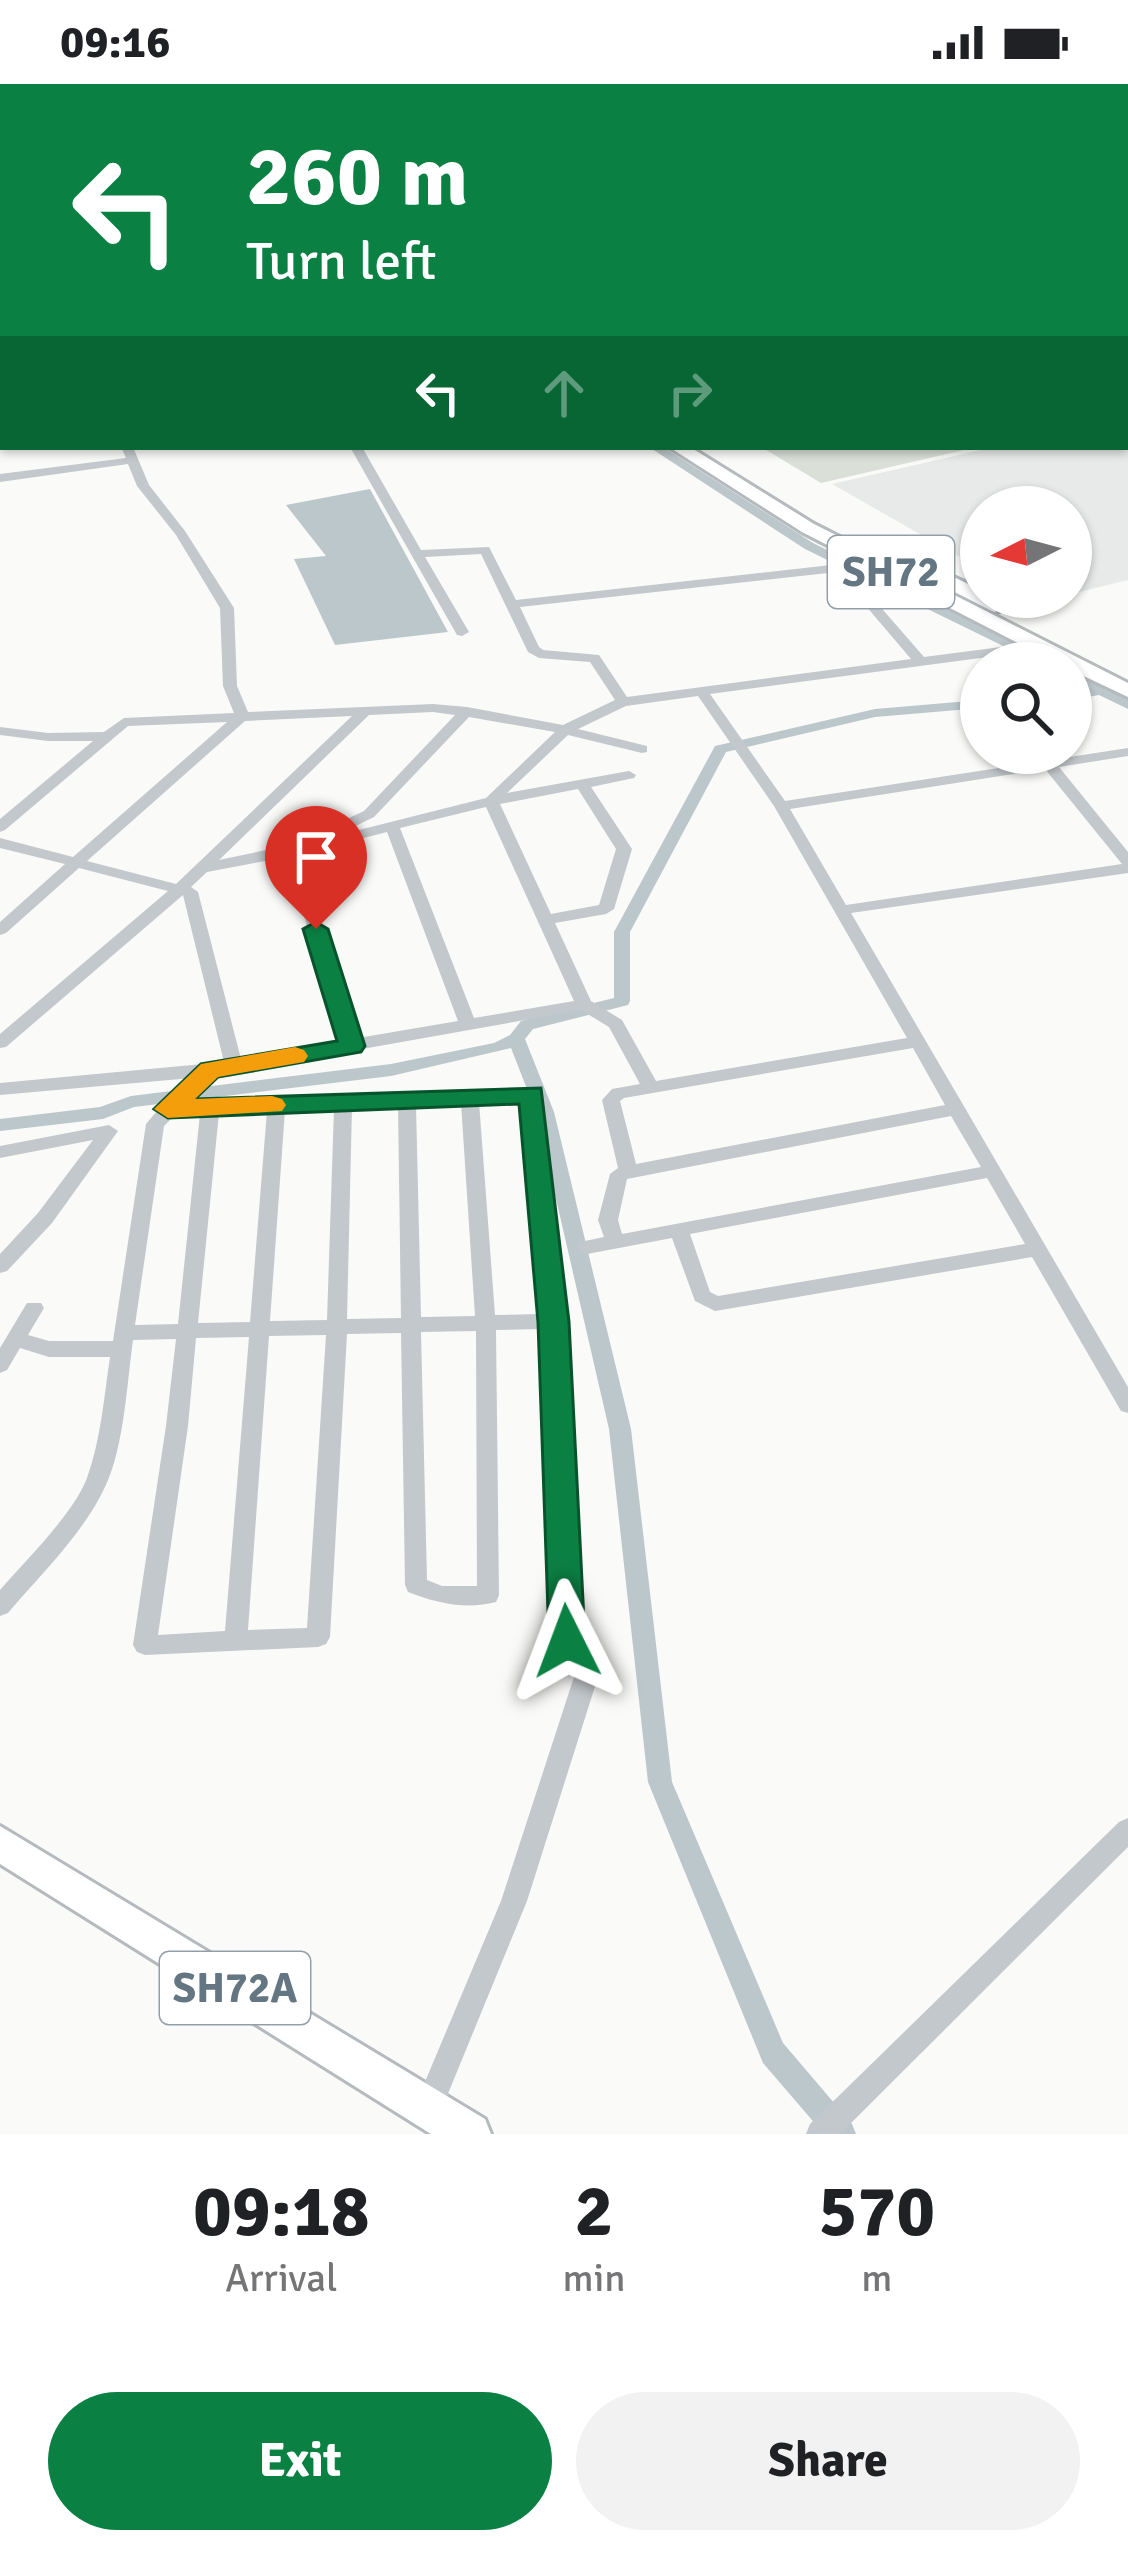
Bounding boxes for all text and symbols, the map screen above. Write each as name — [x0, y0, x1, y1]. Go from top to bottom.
text: 09:16 — [60, 15, 170, 70]
text: 260 m — [246, 125, 468, 229]
icon: left — [48, 132, 204, 288]
text: Turn left — [246, 228, 436, 295]
icon: left — [405, 360, 471, 426]
icon: ahead — [531, 360, 597, 426]
icon: right — [657, 360, 723, 426]
north arrow — [960, 486, 1092, 618]
map controls — [960, 486, 1092, 774]
road number: SH72 — [828, 536, 954, 608]
button: search — [960, 642, 1092, 774]
pin — [265, 806, 367, 929]
icon: arrive — [283, 824, 349, 890]
position arrow — [504, 1578, 630, 1704]
road number: SH72A — [160, 1952, 310, 2024]
text: 09:18 — [193, 2167, 370, 2256]
text: 2 — [575, 2167, 613, 2256]
text: 570 — [818, 2167, 935, 2256]
text: Arrival — [225, 2254, 337, 2302]
text: min — [563, 2254, 626, 2302]
text: m — [861, 2254, 892, 2302]
button: Exit — [48, 2392, 552, 2530]
button: Share — [576, 2392, 1080, 2530]

